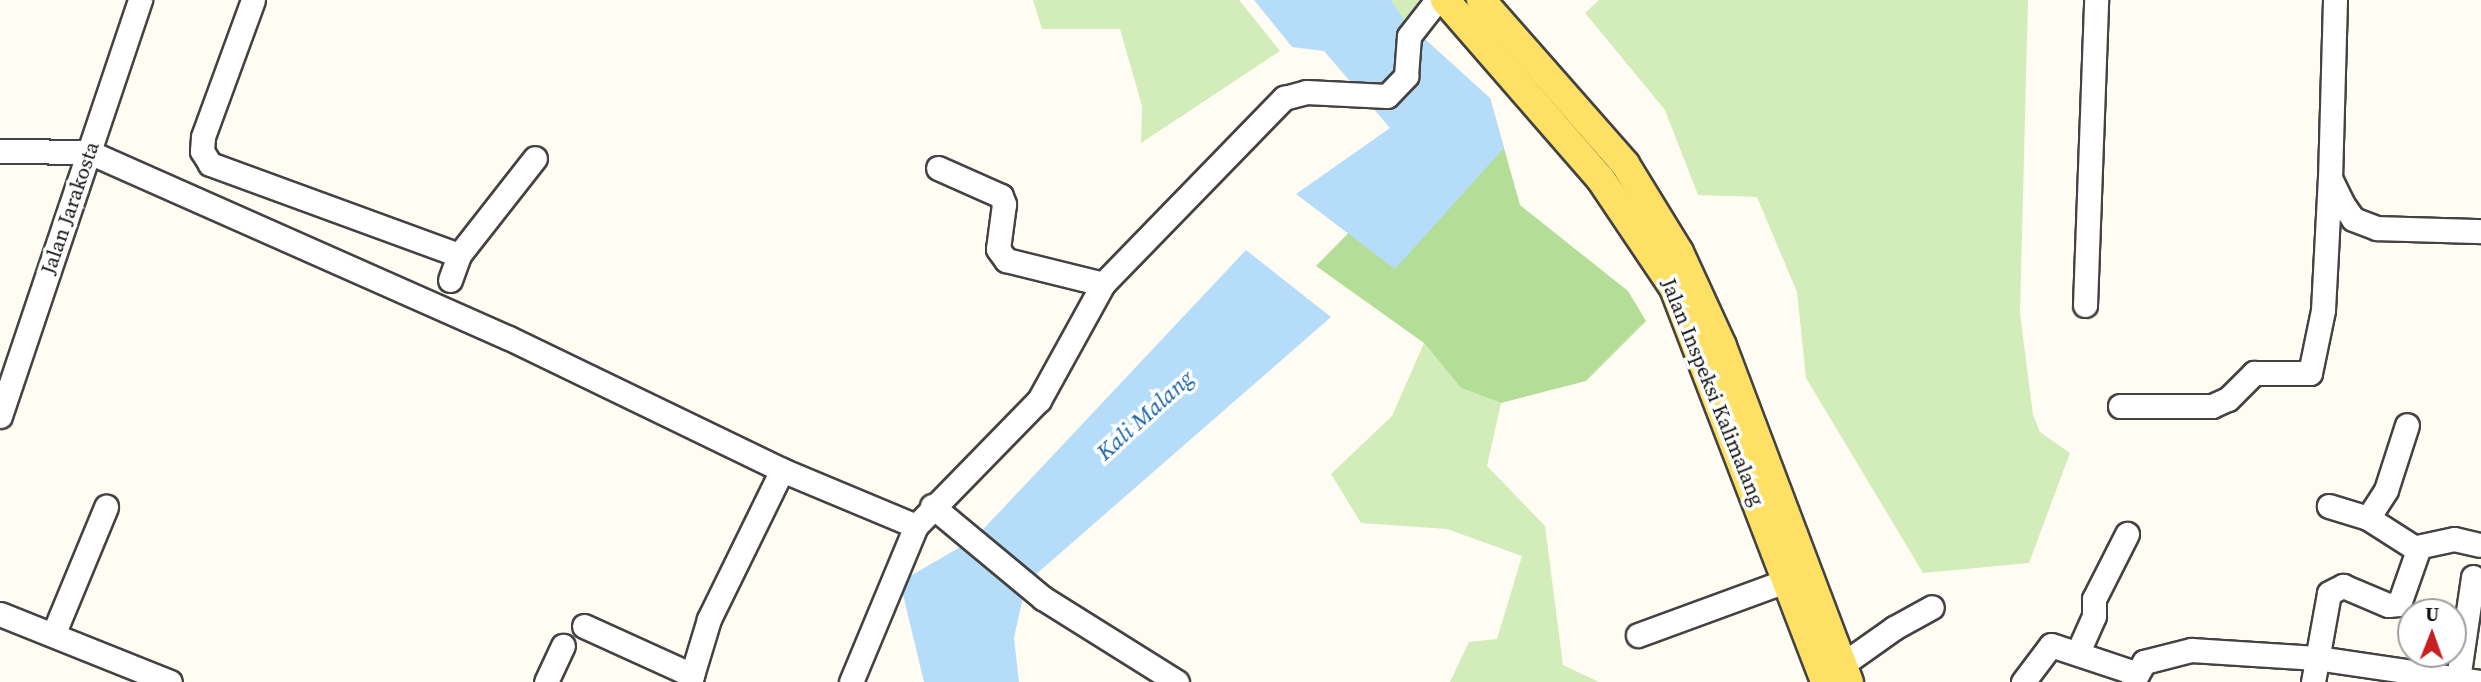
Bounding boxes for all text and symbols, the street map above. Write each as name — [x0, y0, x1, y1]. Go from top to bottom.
street label: Jalan Jarakosta — [36, 138, 104, 278]
street label: Jalan Inspeksi Kalimalang — [1656, 275, 1770, 509]
water label: Kali Malang — [1091, 364, 1199, 466]
north arrow — [2397, 598, 2467, 668]
text: U — [2425, 601, 2439, 627]

